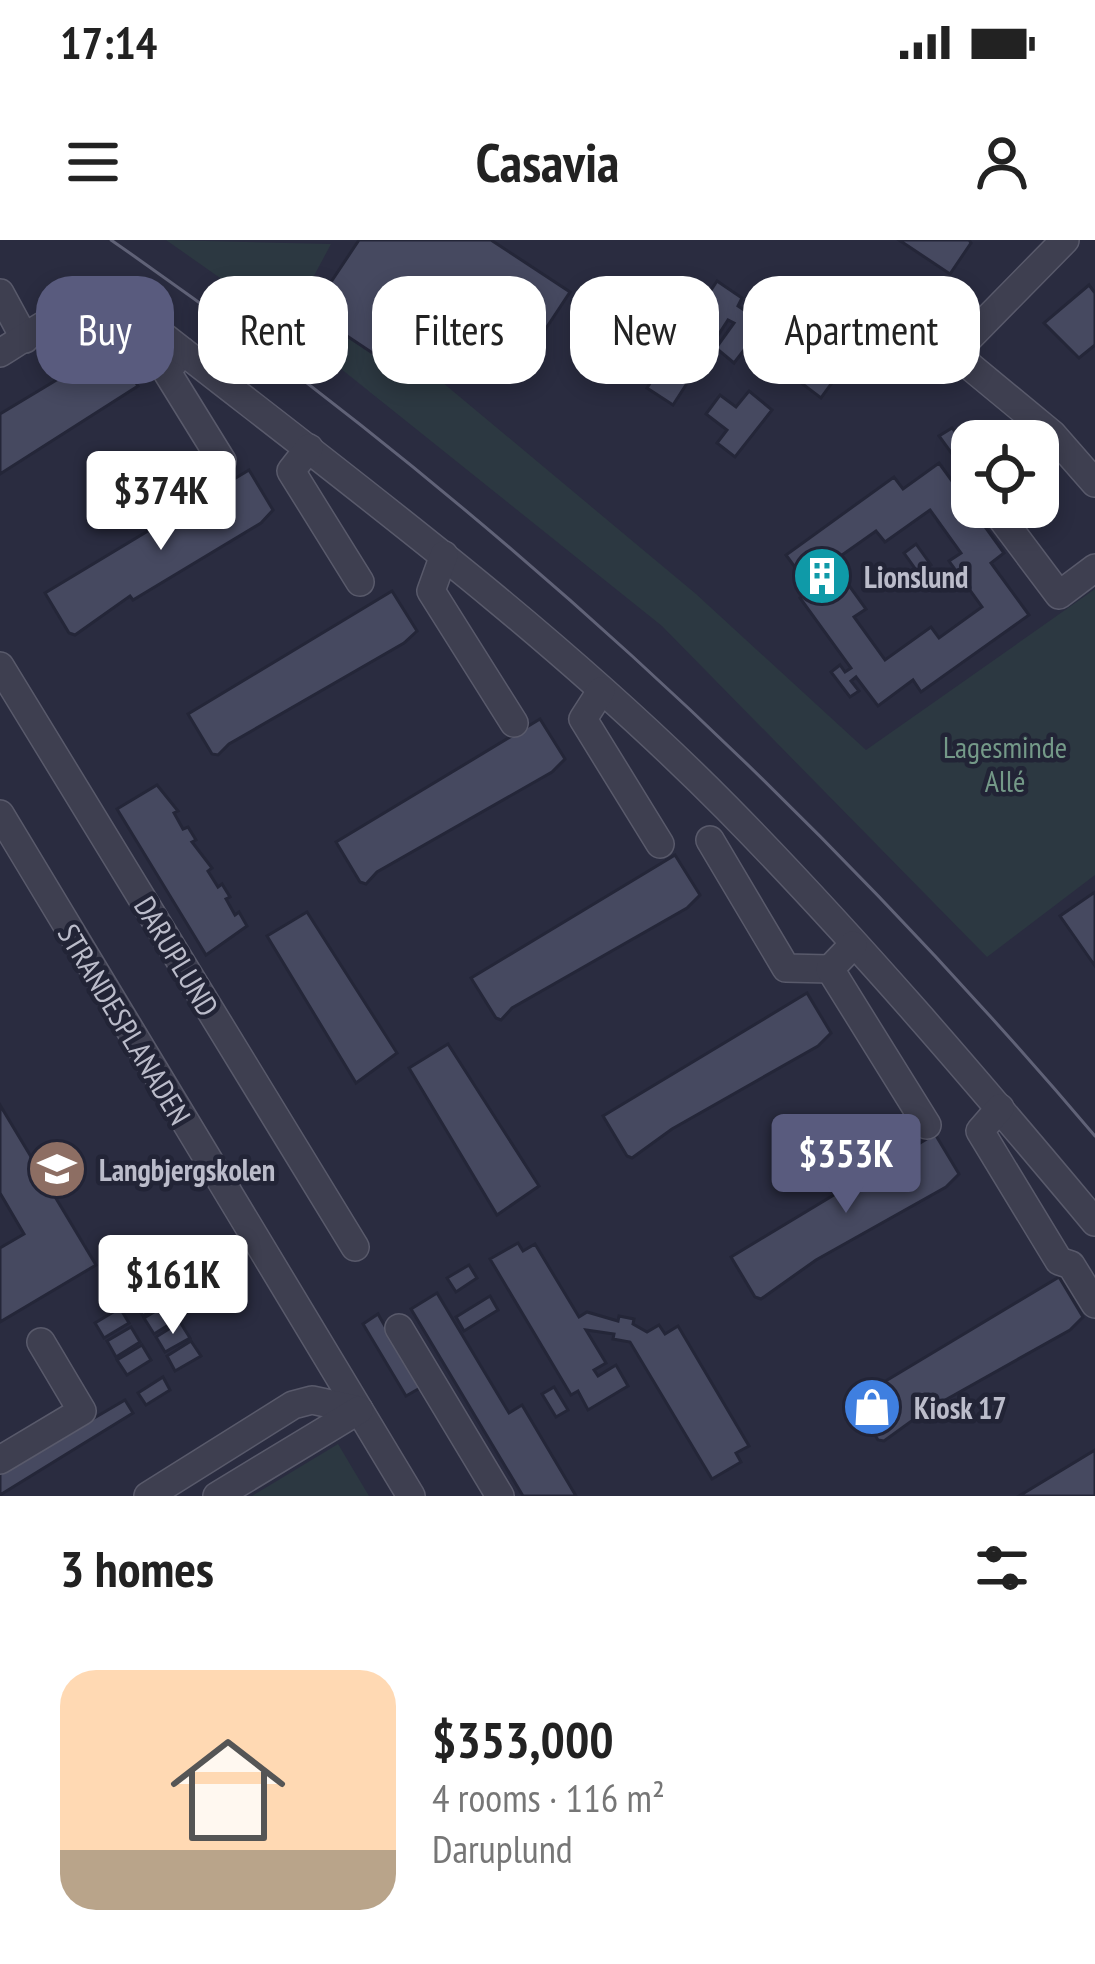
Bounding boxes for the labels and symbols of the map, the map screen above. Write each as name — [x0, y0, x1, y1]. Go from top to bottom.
pin: $374K — [77, 451, 245, 553]
building icon: Lionslund — [791, 545, 853, 607]
place label: Lionslund — [864, 557, 968, 596]
park label: Lagesminde Allé — [943, 727, 1067, 800]
street label: DARUPLUND — [126, 889, 228, 1023]
street label: STRANDESPLANADEN — [50, 917, 200, 1131]
pin: $353K — [762, 1114, 930, 1216]
school or university icon: Langbjergskolen — [26, 1138, 88, 1200]
place label: Langbjergskolen — [99, 1150, 275, 1189]
pin: $161K — [89, 1235, 257, 1337]
shop icon: Kiosk 17 — [841, 1376, 903, 1438]
place label: Kiosk 17 — [914, 1388, 1007, 1427]

